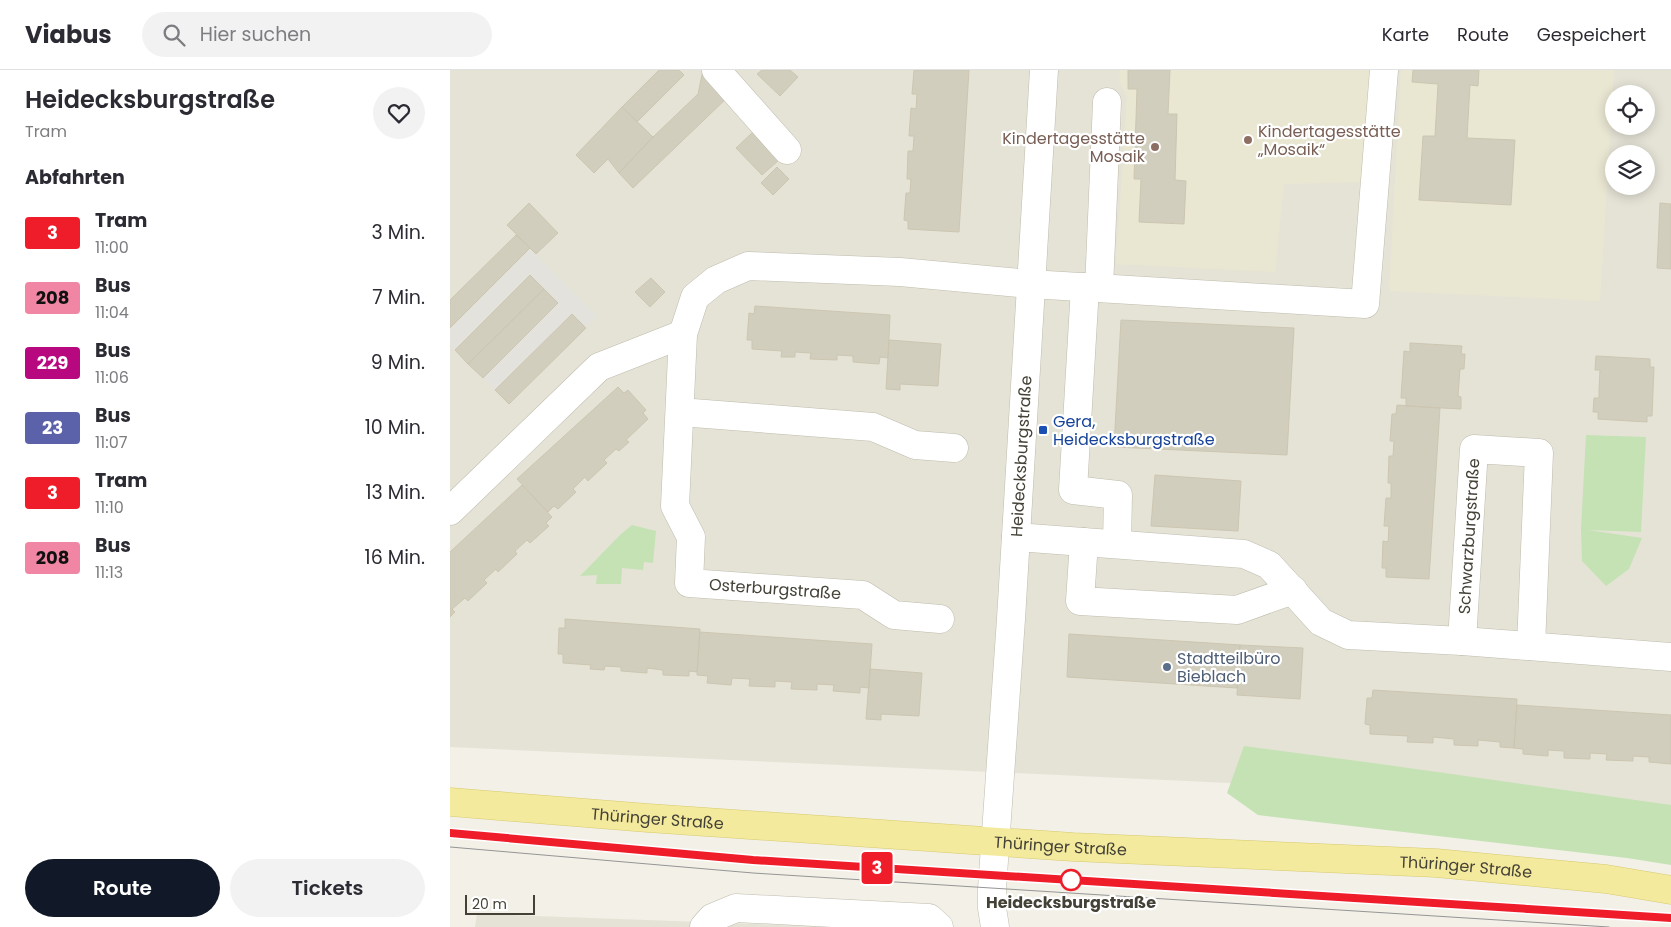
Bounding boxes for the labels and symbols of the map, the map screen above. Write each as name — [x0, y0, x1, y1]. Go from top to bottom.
place label: Kindertagesstätte „Mosaik“ — [1257, 120, 1401, 161]
place label: Kindertagesstätte Mosaik — [1002, 127, 1146, 168]
marker: Kindertagesstätte „Mosaik“ — [1242, 134, 1254, 146]
marker: Kindertagesstätte Mosaik — [1149, 141, 1161, 153]
street label: Heidecksburgstraße — [1004, 375, 1037, 538]
place label: Gera, Heidecksburgstraße — [1053, 410, 1215, 451]
marker: Gera, Heidecksburgstraße — [1037, 424, 1049, 436]
street label: Schwarzburgstraße — [1452, 457, 1485, 615]
street label: Osterburgstraße — [708, 573, 842, 605]
place label: Stadtteilbüro Bieblach — [1177, 647, 1281, 688]
marker: Stadtteilbüro Bieblach — [1161, 661, 1173, 673]
street label: Thüringer Straße — [590, 802, 725, 835]
street label: Thüringer Straße — [993, 830, 1127, 861]
street label: Thüringer Straße — [1399, 850, 1533, 884]
line badge: 3 — [861, 852, 893, 884]
marker: Heidecksburgstraße — [1060, 869, 1082, 891]
place label: Heidecksburgstraße — [986, 891, 1156, 914]
scale bar — [465, 892, 535, 915]

